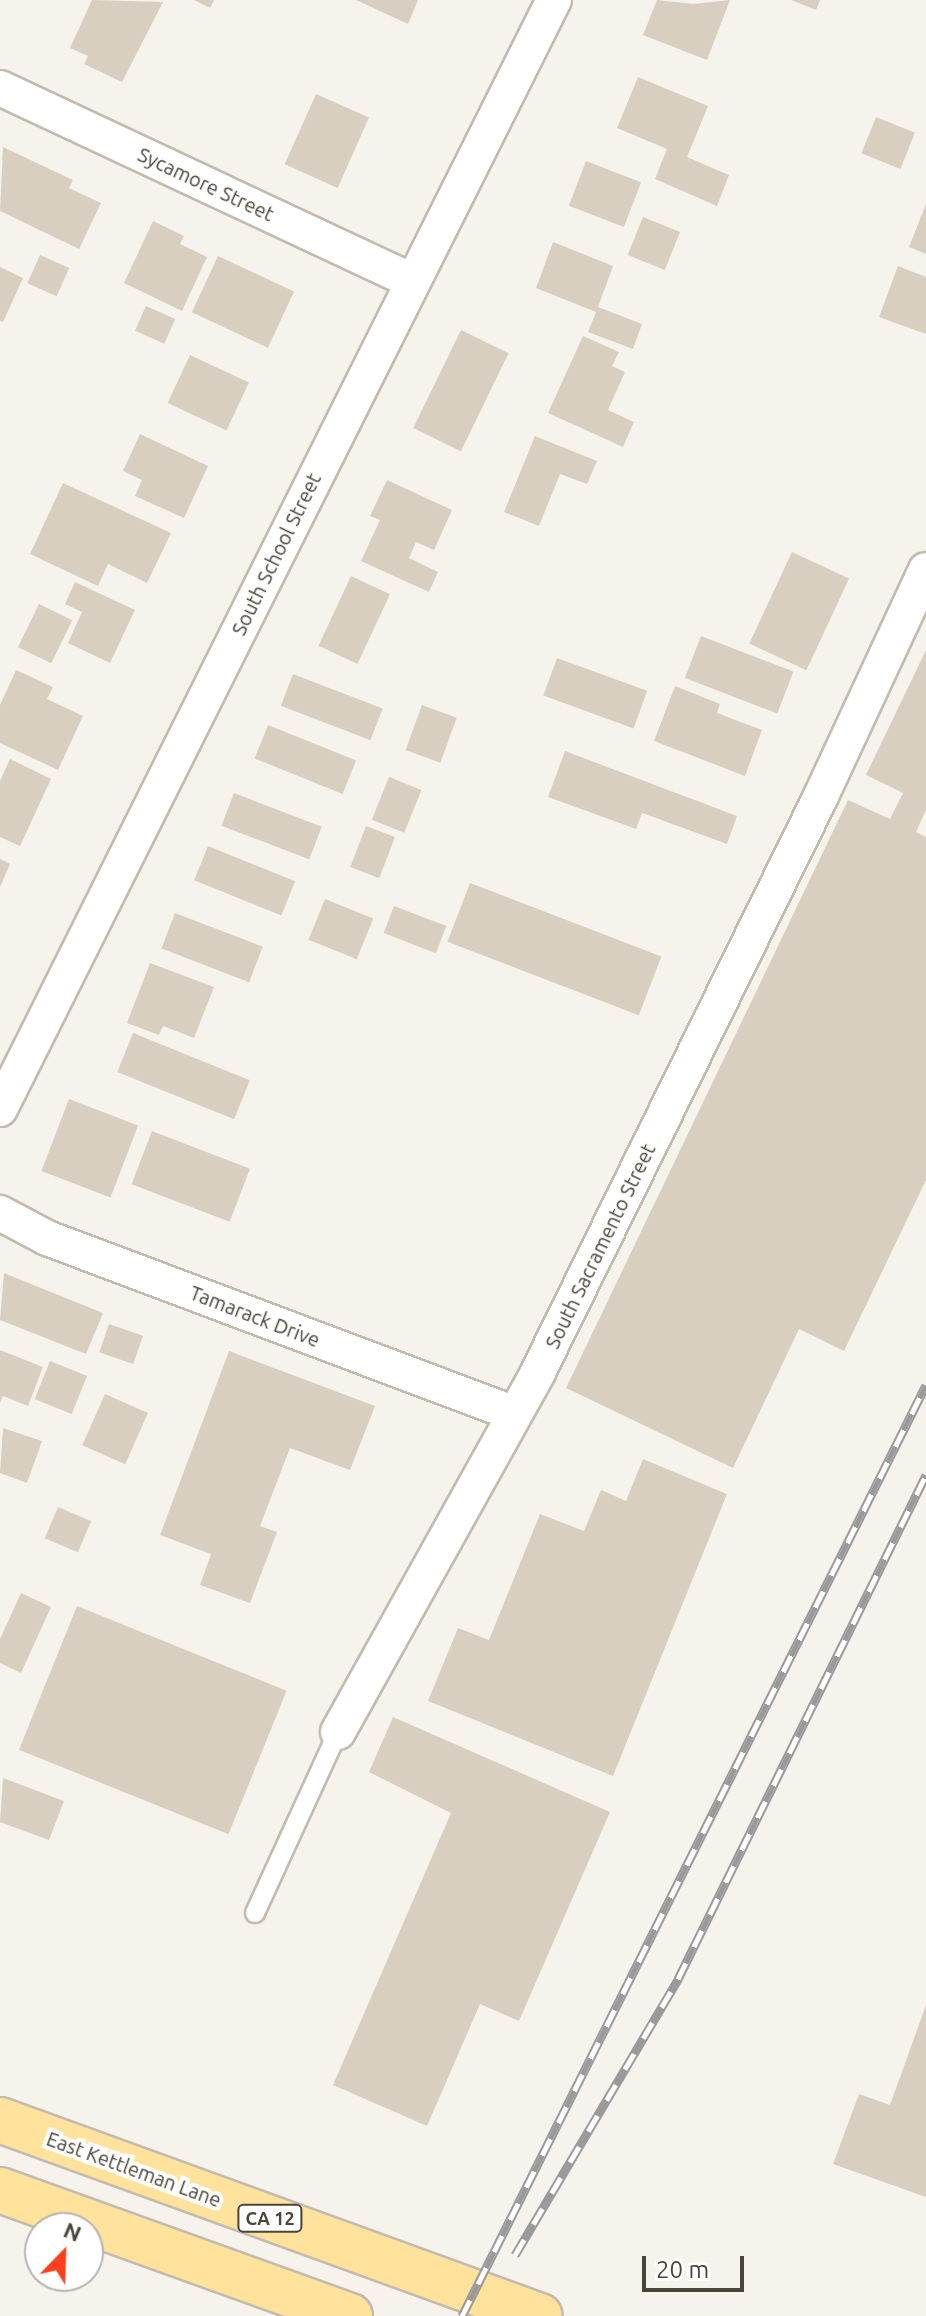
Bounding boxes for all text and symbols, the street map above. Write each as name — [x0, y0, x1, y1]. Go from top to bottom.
street label: Sycamore Street — [134, 142, 278, 226]
street label: South School Street — [226, 469, 326, 639]
street label: South Sacramento Street — [540, 1140, 660, 1352]
street label: Tamarack Drive — [187, 1280, 323, 1352]
street label: East Kettleman Lane — [43, 2126, 225, 2212]
road number: CA 12 — [236, 2204, 304, 2232]
north arrow — [24, 2212, 104, 2292]
text: N — [60, 2217, 85, 2246]
scale bar — [646, 2240, 748, 2290]
text: 20 m — [656, 2256, 709, 2283]

